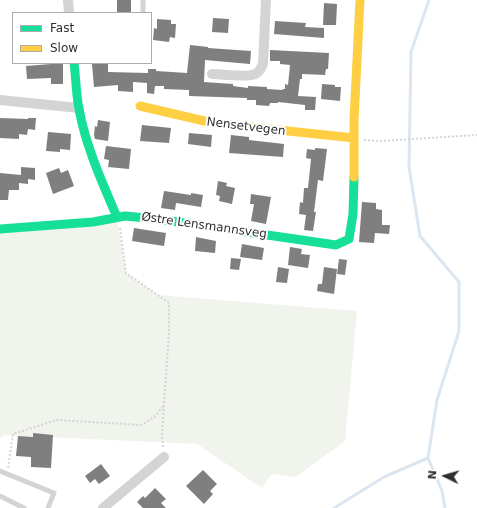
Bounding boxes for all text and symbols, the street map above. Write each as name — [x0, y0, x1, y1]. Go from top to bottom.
legend — [12, 12, 152, 64]
text: Fast — [50, 21, 74, 35]
text: Slow — [50, 41, 78, 55]
street label: Nensetvegen — [206, 115, 286, 139]
street label: Østre Lensmannsveg — [140, 210, 268, 242]
north arrow — [425, 456, 465, 496]
text: N — [426, 470, 439, 480]

